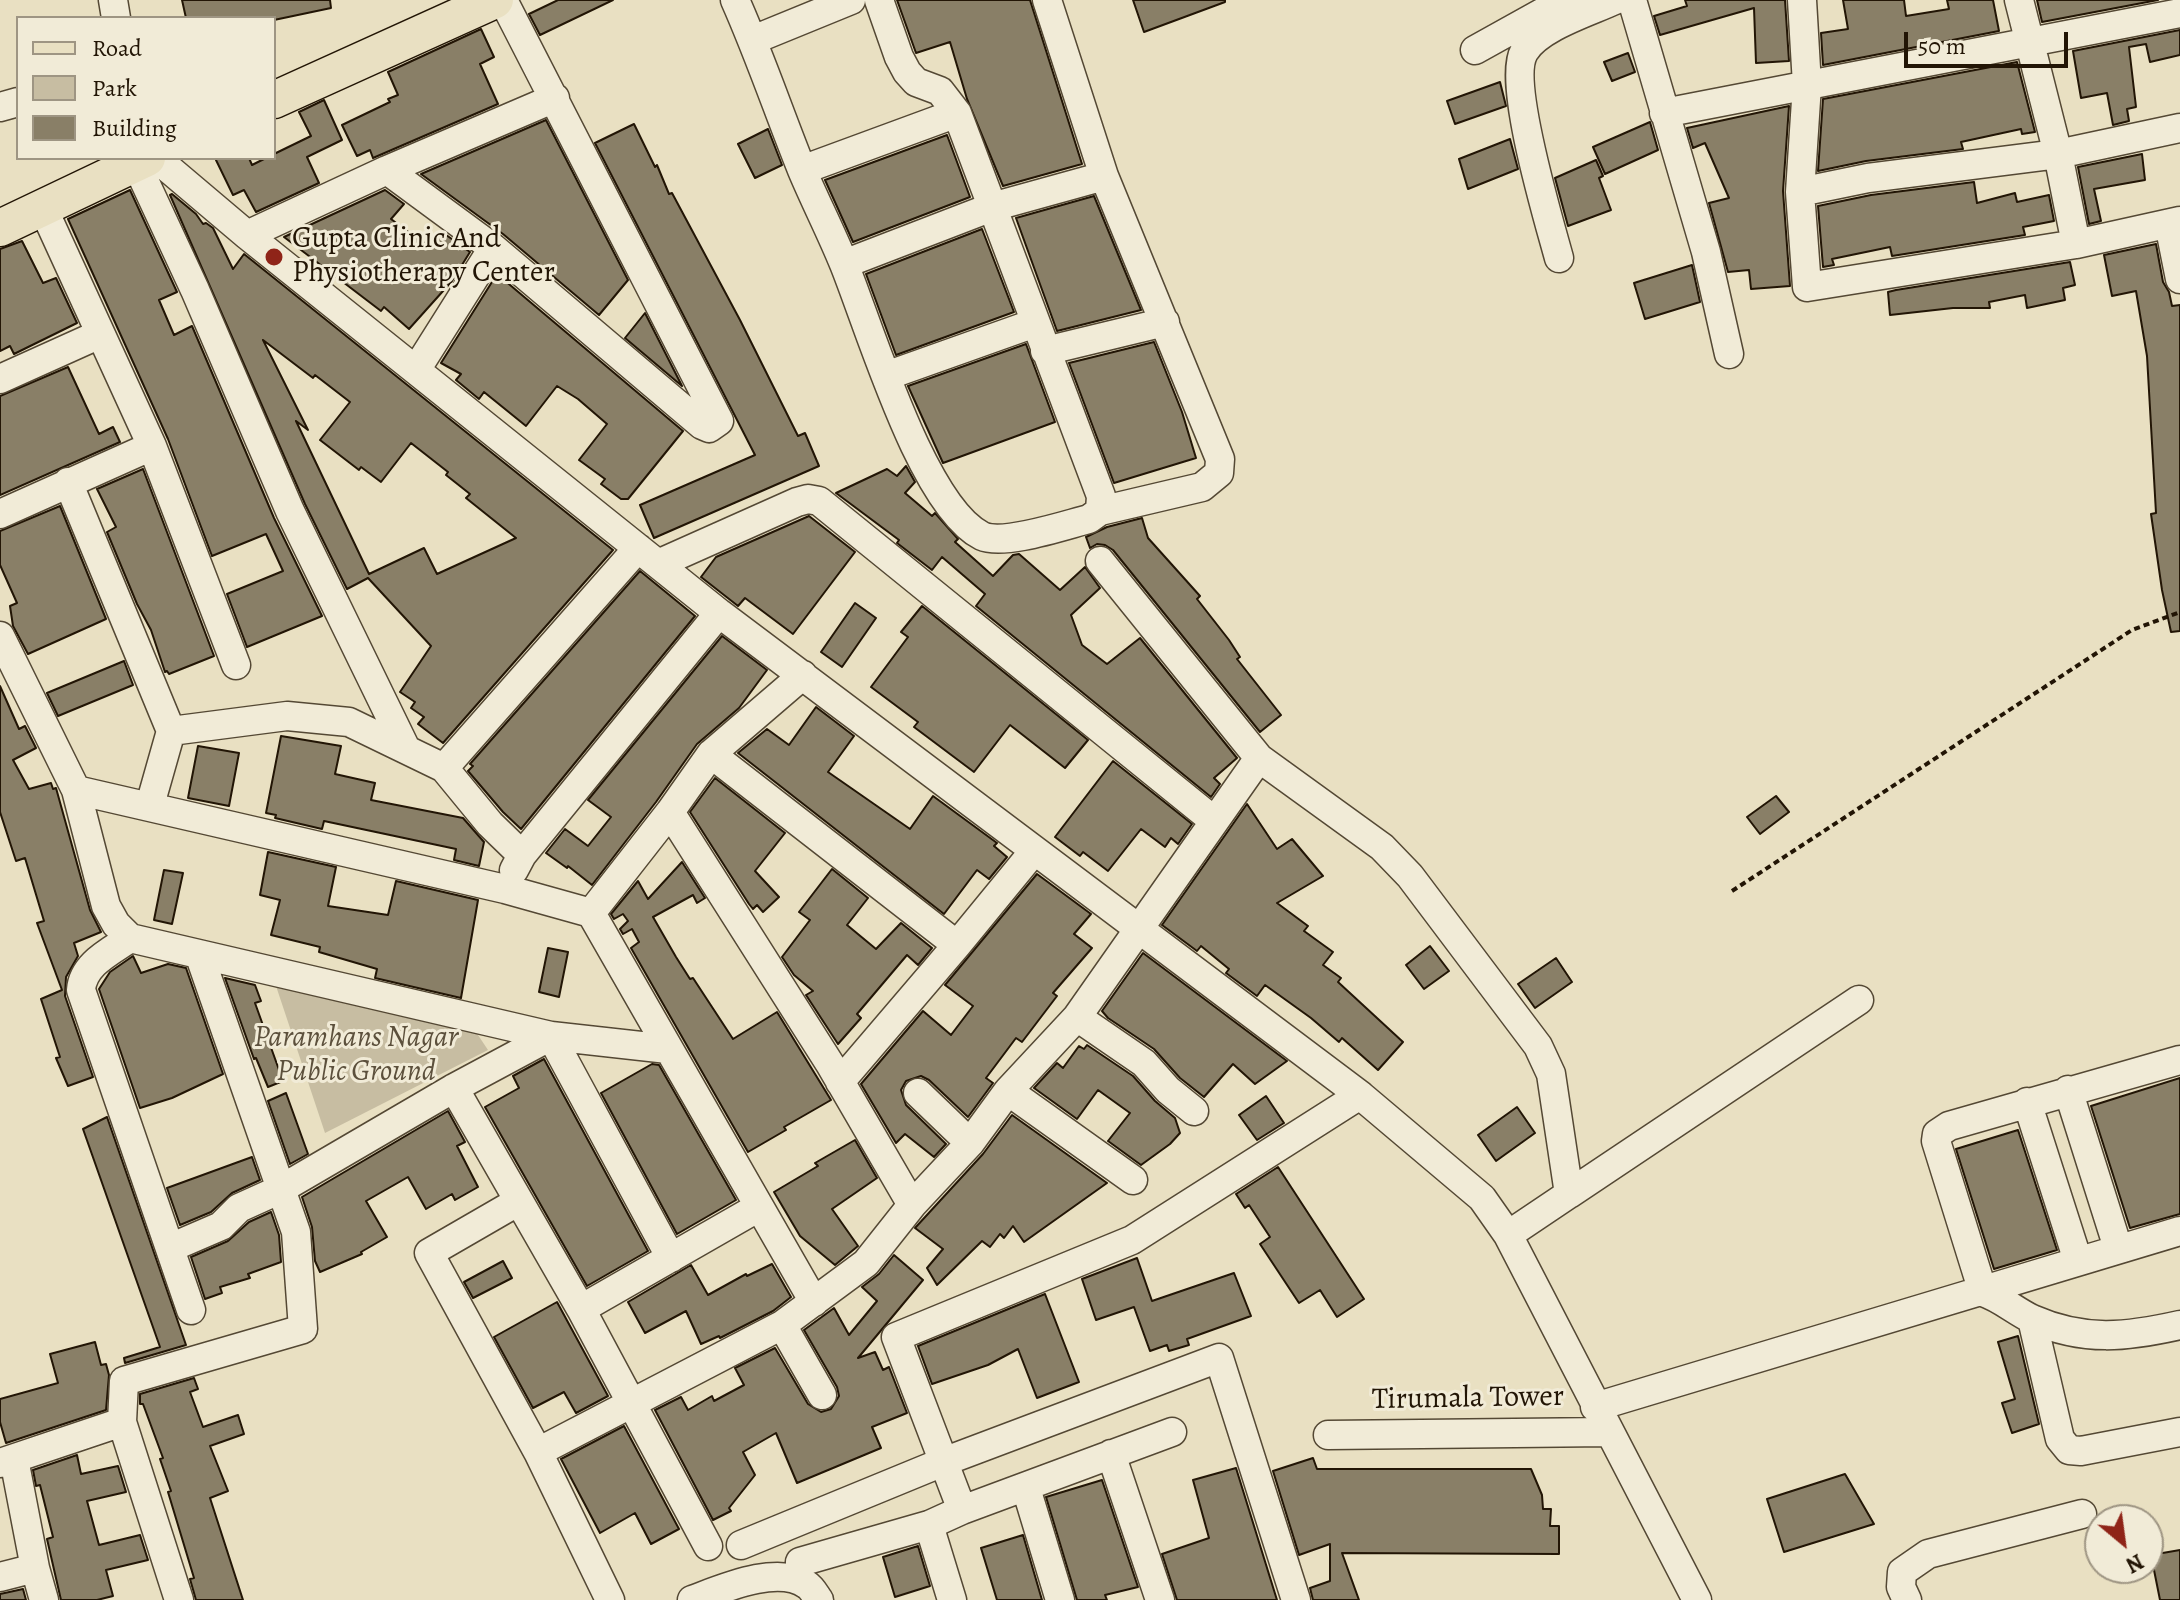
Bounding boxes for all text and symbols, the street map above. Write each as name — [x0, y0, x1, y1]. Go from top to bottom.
legend — [16, 16, 276, 160]
scale bar — [1908, 16, 2072, 66]
text: 50 m — [1918, 30, 1966, 62]
text: Road — [92, 32, 142, 64]
text: Park — [92, 72, 137, 104]
text: Building — [92, 112, 177, 144]
place label: Gupta Clinic And Physiotherapy Center — [292, 222, 555, 292]
marker: Gupta Clinic And Physiotherapy Center — [263, 246, 285, 268]
park label: Paramhans Nagar Public Ground — [254, 1021, 458, 1092]
street label: Tirumala Tower — [1371, 1379, 1565, 1419]
north arrow — [2084, 1504, 2164, 1584]
text: N — [2120, 1546, 2149, 1580]

